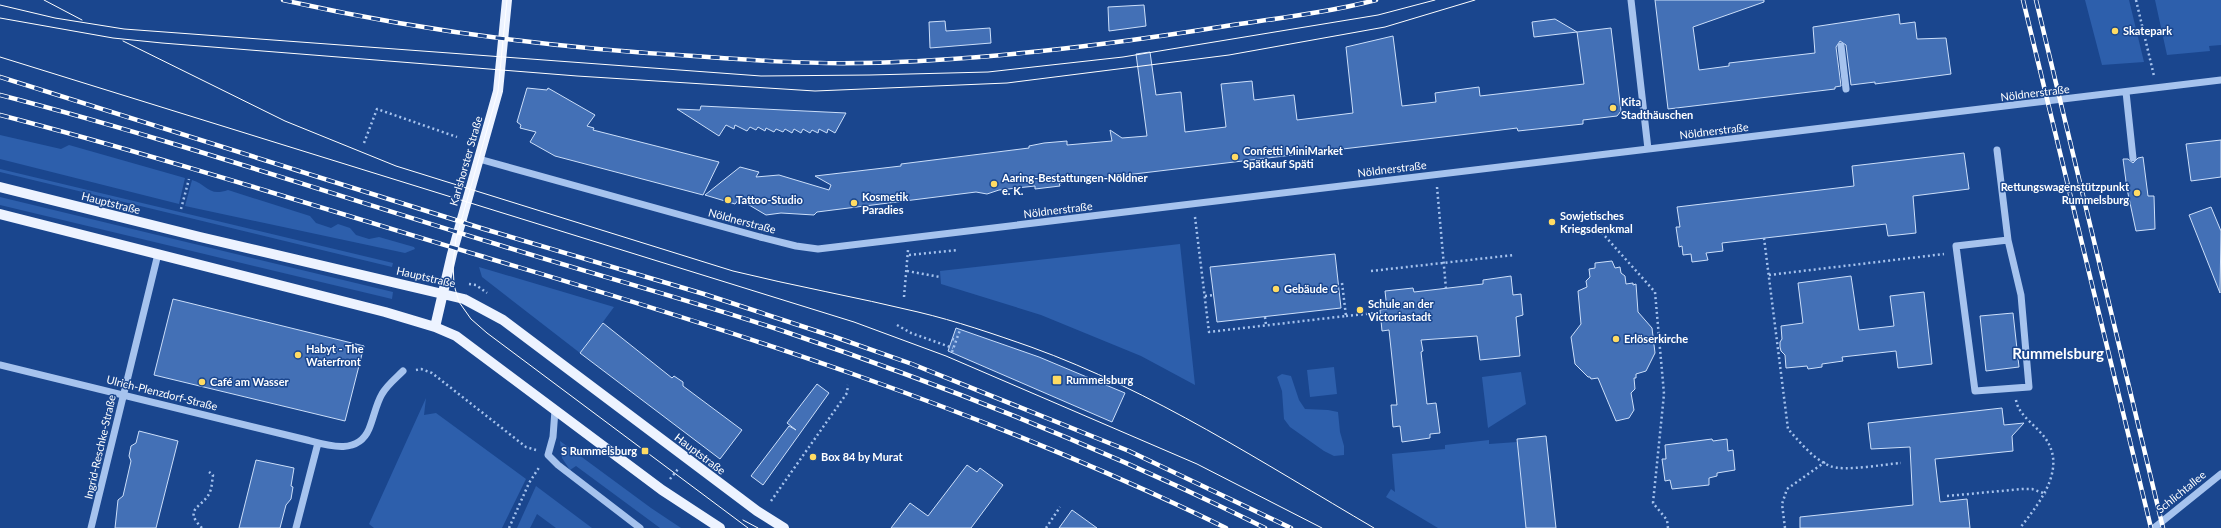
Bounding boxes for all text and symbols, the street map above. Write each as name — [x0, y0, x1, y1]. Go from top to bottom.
place label: Skatepark — [2123, 24, 2172, 37]
marker: Skatepark — [2110, 26, 2120, 36]
street label: Nöldnerstraße — [2000, 82, 2070, 103]
place label: Kita Stadthäuschen — [1621, 95, 1693, 121]
marker: Kita Stadthäuschen — [1608, 103, 1618, 113]
street label: Karlshorster Straße — [446, 114, 485, 207]
street label: Nöldnerstraße — [1679, 120, 1749, 141]
place label: Confetti MiniMarket Spätkauf Späti — [1243, 144, 1344, 170]
marker: Confetti MiniMarket Spätkauf Späti — [1230, 152, 1240, 162]
street label: Nöldnerstraße — [1357, 158, 1427, 179]
place label: Aaring-Bestattungen-Nöldner e. K. — [1001, 171, 1148, 197]
marker: Aaring-Bestattungen-Nöldner e. K. — [989, 179, 999, 189]
place label: Rettungswagenstützpunkt Rummelsburg — [2001, 180, 2130, 206]
marker: Rettungswagenstützpunkt Rummelsburg — [2132, 188, 2142, 198]
street label: Hauptstraße — [80, 189, 142, 216]
place label: Kosmetik Paradies — [862, 190, 908, 216]
place label: Tattoo-Studio — [736, 193, 803, 206]
marker: Tattoo-Studio — [723, 195, 733, 205]
marker: Kosmetik Paradies — [849, 198, 859, 208]
street label: Nöldnerstraße — [1023, 199, 1093, 220]
street label: Nöldnerstraße — [707, 205, 778, 236]
place label: Sowjetisches Kriegsdenkmal — [1560, 209, 1633, 235]
marker: Sowjetisches Kriegsdenkmal — [1547, 217, 1557, 227]
street label: Hauptstraße — [395, 263, 457, 290]
place label: Gebäude C — [1284, 282, 1339, 295]
marker: Gebäude C — [1271, 284, 1281, 294]
place label: Schule an der Victoriastadt — [1367, 297, 1435, 323]
marker: Schule an der Victoriastadt — [1355, 305, 1365, 315]
place label: Erlöserkirche — [1624, 332, 1688, 345]
marker: Erlöserkirche — [1611, 334, 1621, 344]
place label: Habyt - The Waterfront — [306, 342, 364, 368]
district label: Rummelsburg — [2012, 344, 2104, 362]
marker: Habyt - The Waterfront — [293, 350, 303, 360]
street label: Ulrich-Plenzdorf-Straße — [105, 372, 219, 413]
place label: Rummelsburg — [1066, 373, 1133, 386]
marker: Rummelsburg — [1051, 374, 1063, 386]
place label: Café am Wasser — [210, 375, 290, 388]
marker: Café am Wasser — [197, 377, 207, 387]
street label: Ingrid-Reschke-Straße — [81, 393, 118, 500]
street label: Hauptstraße — [672, 430, 728, 477]
place label: S Rummelsburg — [561, 444, 637, 457]
marker: S Rummelsburg — [640, 446, 650, 456]
place label: Box 84 by Murat — [821, 450, 903, 463]
marker: Box 84 by Murat — [808, 452, 818, 462]
street label: Schlichtallee — [2153, 468, 2208, 516]

